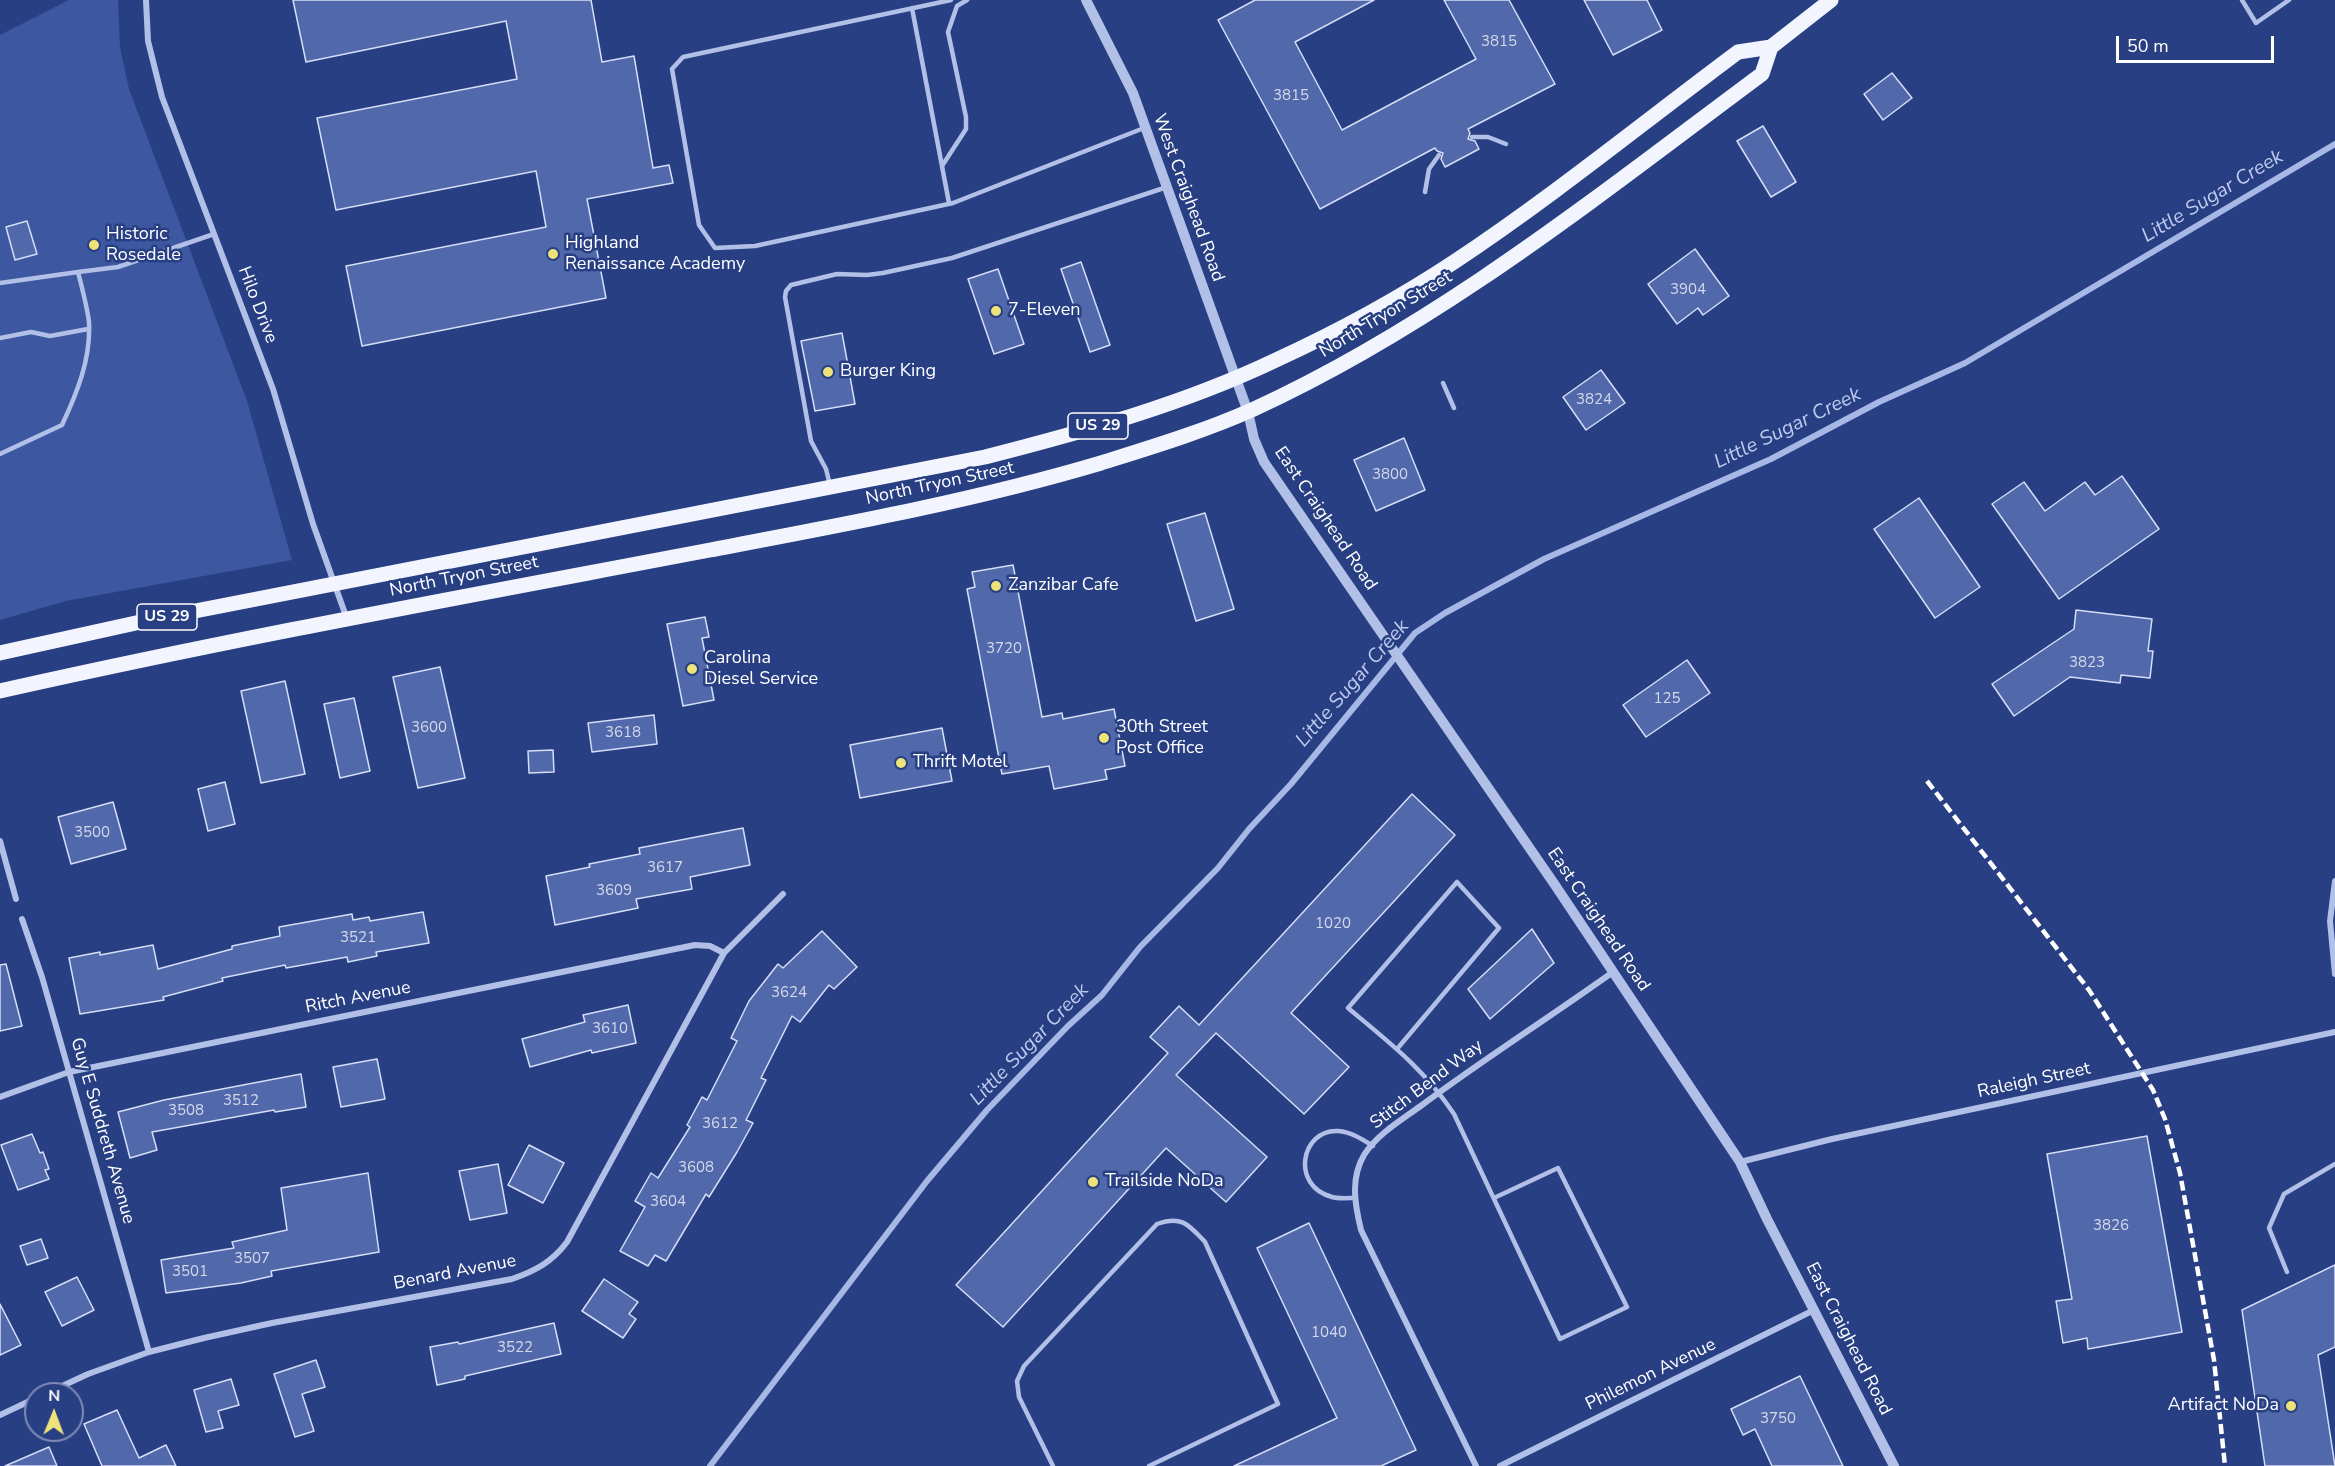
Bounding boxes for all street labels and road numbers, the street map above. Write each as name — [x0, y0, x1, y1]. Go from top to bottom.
street label: West Craighead Road — [1148, 111, 1228, 285]
street label: Hilo Drive — [233, 264, 281, 346]
street label: North Tryon Street — [1316, 267, 1456, 363]
road number: US 29 — [1068, 413, 1128, 439]
street label: East Craighead Road — [1269, 443, 1381, 595]
street label: North Tryon Street — [864, 458, 1016, 510]
street label: North Tryon Street — [388, 552, 540, 602]
road number: US 29 — [137, 604, 197, 630]
street label: East Craighead Road — [1542, 844, 1654, 996]
street label: Ritch Avenue — [303, 977, 413, 1019]
street label: Guy E Suddreth Avenue — [65, 1035, 139, 1227]
street label: Stitch Bend Way — [1366, 1036, 1488, 1134]
street label: Raleigh Street — [1975, 1058, 2093, 1104]
street label: Benard Avenue — [392, 1251, 518, 1295]
street label: East Craighead Road — [1800, 1259, 1896, 1419]
street label: Philemon Avenue — [1582, 1334, 1720, 1416]

